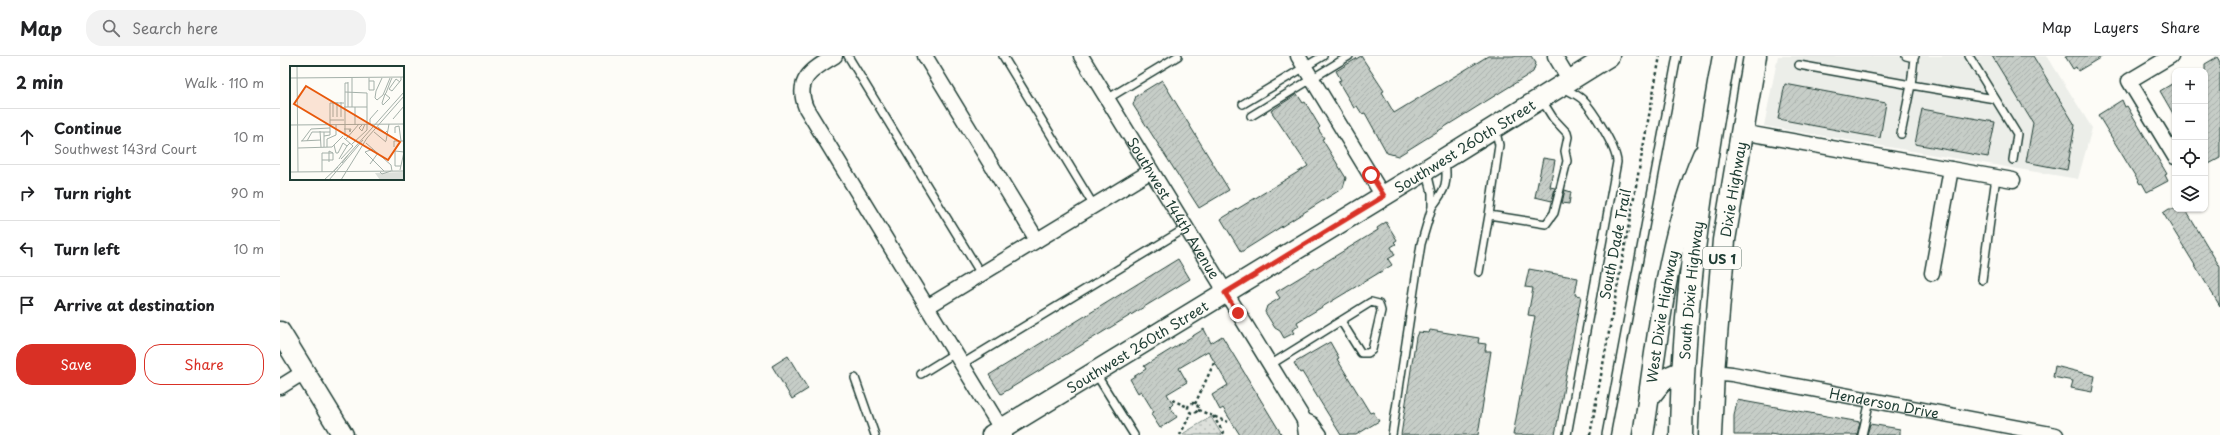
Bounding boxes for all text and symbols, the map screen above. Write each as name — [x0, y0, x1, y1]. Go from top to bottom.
search box — [86, 10, 366, 46]
text: Map — [20, 14, 62, 42]
text: Search here — [132, 16, 218, 39]
icon: search — [100, 17, 122, 39]
text: Map — [2042, 17, 2072, 38]
text: Layers — [2094, 17, 2139, 38]
text: Share — [2161, 17, 2200, 38]
inset map — [290, 66, 404, 180]
map controls — [2172, 68, 2208, 212]
button: + — [2172, 68, 2208, 104]
text: 2 min — [16, 69, 63, 95]
text: Walk · 110 m — [185, 73, 264, 92]
street label: Southwest 260th Street — [1390, 94, 1539, 198]
button: − — [2172, 104, 2208, 140]
text: Continue — [54, 116, 122, 139]
icon: ahead — [16, 126, 38, 148]
text: 10 m — [234, 127, 264, 146]
street label: Southwest 144th Avenue — [1122, 133, 1226, 283]
text: Southwest 143rd Court — [54, 139, 197, 158]
street label: Dixie Highway — [1714, 140, 1751, 239]
button: locate — [2172, 140, 2208, 176]
route start — [1362, 166, 1380, 184]
button: layers — [2172, 176, 2208, 212]
text: Turn right — [54, 181, 131, 204]
icon: right — [16, 182, 38, 204]
text: 90 m — [231, 183, 264, 202]
street label: South Dade Trail — [1594, 187, 1636, 301]
street label: South Dixie Highway — [1673, 220, 1708, 360]
text: Turn left — [54, 237, 120, 260]
icon: left — [16, 238, 38, 260]
text: 10 m — [234, 239, 264, 258]
road number: US 1 — [1703, 247, 1741, 269]
street label: West Dixie Highway — [1640, 248, 1683, 384]
text: Arrive at destination — [54, 293, 215, 316]
icon: arrive — [16, 294, 38, 316]
street label: Southwest 260th Street — [1062, 295, 1212, 398]
route end — [1229, 304, 1247, 322]
button: Save — [16, 344, 136, 385]
button: Share — [144, 344, 264, 385]
street label: Henderson Drive — [1828, 382, 1941, 423]

